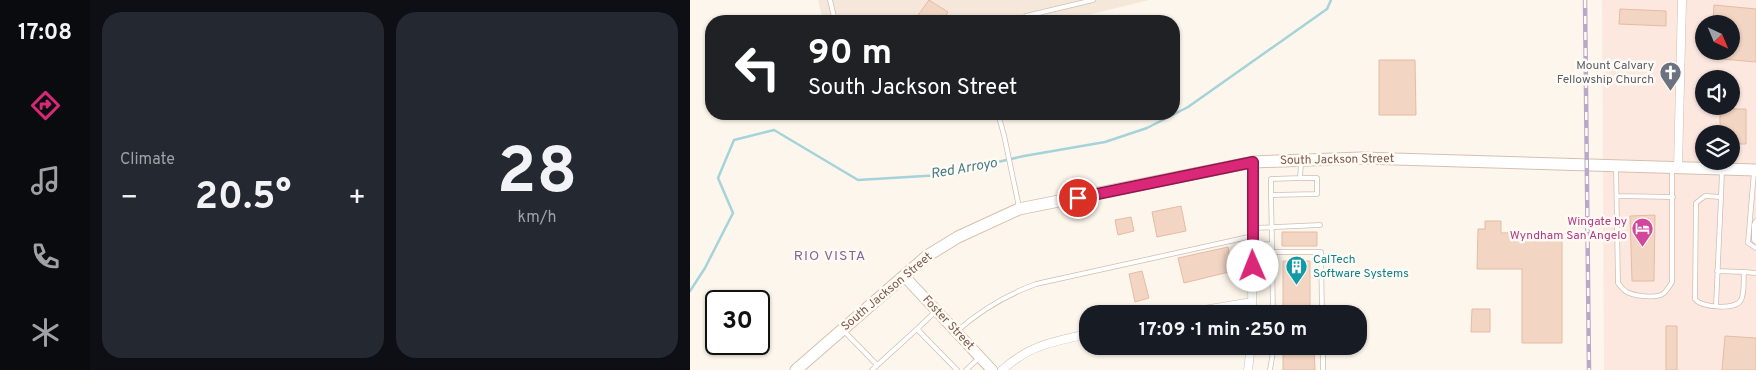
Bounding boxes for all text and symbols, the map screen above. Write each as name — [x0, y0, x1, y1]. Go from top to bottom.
north arrow — [1695, 15, 1740, 60]
map controls — [1695, 15, 1740, 170]
text: 17:08 — [18, 20, 72, 47]
text: 90 m — [808, 32, 892, 76]
icon: left — [725, 35, 790, 100]
place label: Mount Calvary Fellowship Church — [1557, 58, 1654, 88]
church icon: Mount Calvary Fellowship Church — [1658, 61, 1682, 92]
button: sound — [1695, 70, 1740, 115]
text: South Jackson Street — [808, 75, 1017, 102]
icon: directions — [28, 88, 63, 123]
button: layers — [1695, 125, 1740, 170]
text: 28 — [497, 134, 577, 216]
text: Climate — [120, 150, 175, 170]
street label: South Jackson Street — [1280, 151, 1394, 169]
water label: Red Arroyo — [930, 155, 999, 183]
icon: music — [28, 163, 63, 198]
text: 20.5° — [195, 174, 291, 223]
pin — [1057, 177, 1099, 219]
text: − — [120, 181, 138, 217]
text: + — [348, 181, 366, 217]
icon: arrive — [1064, 184, 1092, 212]
text: km/h — [518, 208, 556, 228]
place label: Wingate by Wyndham San Angelo — [1510, 214, 1627, 244]
hotel icon: Wingate by Wyndham San Angelo — [1631, 217, 1655, 248]
icon: phone — [28, 239, 63, 274]
position arrow — [1226, 239, 1278, 291]
district label: RIO VISTA — [794, 248, 866, 265]
street label: South Jackson Street — [838, 249, 936, 335]
place label: CalTech Software Systems — [1313, 252, 1409, 282]
building icon: CalTech Software Systems — [1285, 255, 1309, 286]
speed limit sign: 30 — [705, 290, 770, 355]
street label: Foster Street — [918, 292, 978, 354]
icon: climate — [28, 315, 63, 350]
text: 17:09 · 1 min · 250 m — [1139, 318, 1307, 342]

